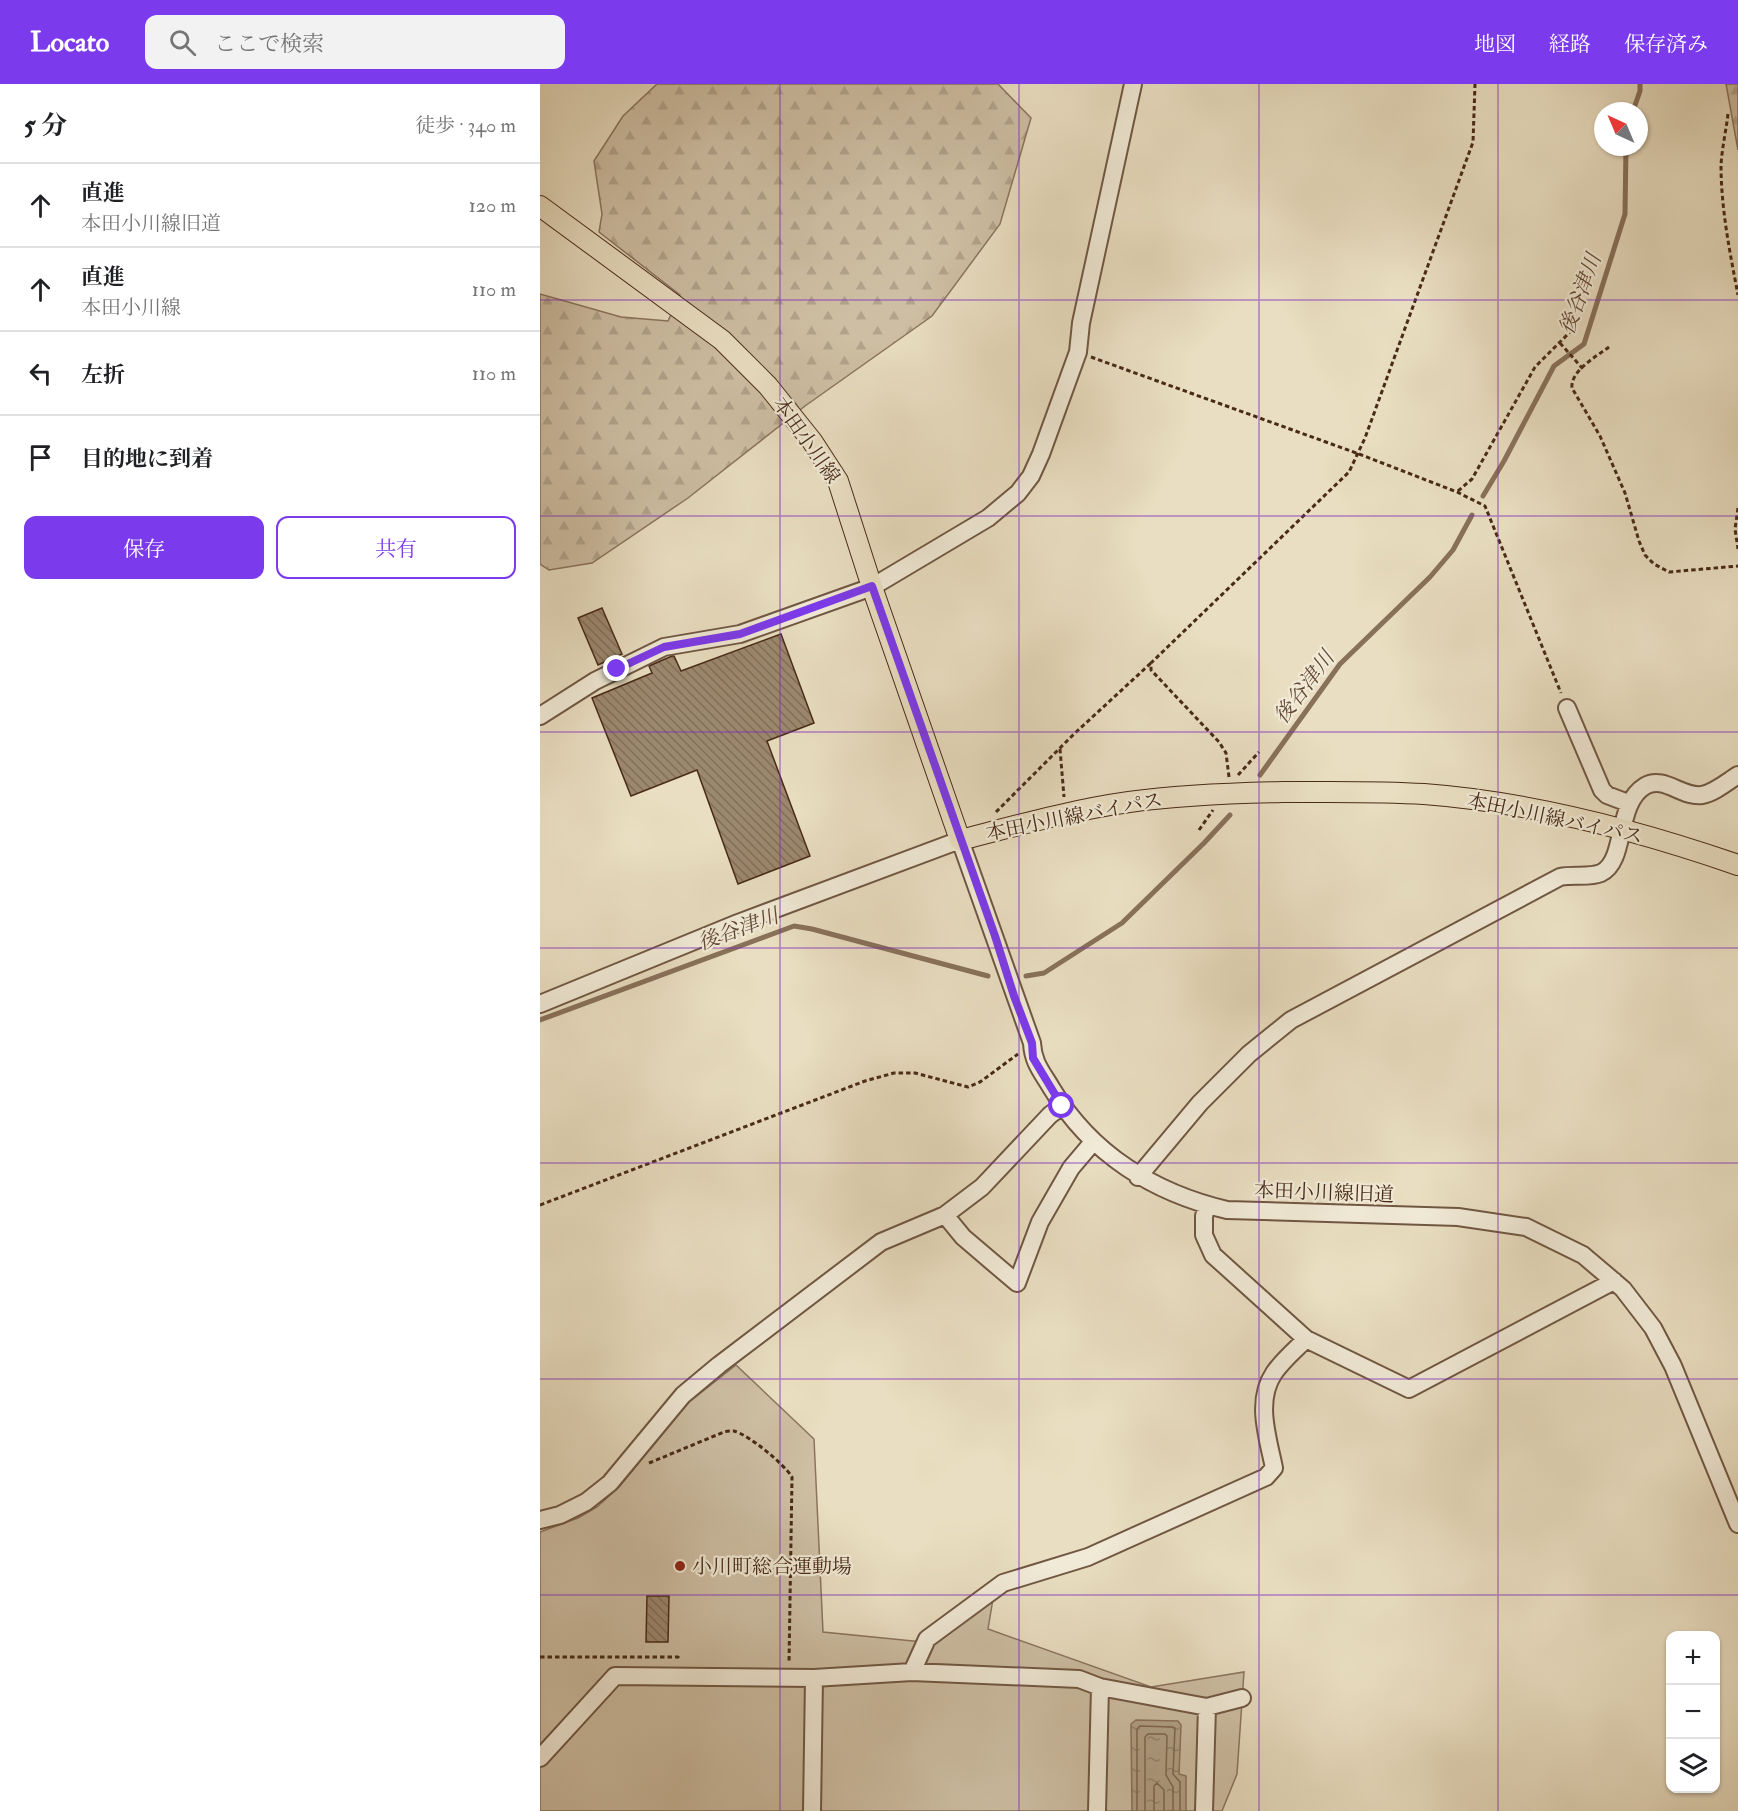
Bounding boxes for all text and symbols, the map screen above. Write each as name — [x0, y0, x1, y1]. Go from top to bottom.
search box — [145, 15, 565, 69]
text: Locato — [30, 25, 109, 60]
icon: search — [166, 26, 199, 59]
text: ここで検索 — [214, 30, 324, 58]
text: 地図 — [1474, 31, 1516, 58]
text: 経路 — [1549, 31, 1591, 58]
text: 保存済み — [1624, 31, 1708, 58]
north arrow — [1594, 102, 1648, 156]
text: 5 分 — [24, 110, 67, 142]
text: 徒歩 · 340 m — [415, 113, 516, 138]
text: 直進 — [81, 179, 125, 207]
icon: ahead — [24, 189, 57, 222]
text: 120 m — [469, 193, 516, 218]
text: 本田小川線旧道 — [81, 211, 221, 236]
water label: 後谷津川 — [1553, 248, 1608, 338]
text: 直進 — [81, 263, 125, 291]
icon: ahead — [24, 273, 57, 306]
text: 110 m — [472, 277, 516, 302]
text: 本田小川線 — [81, 295, 181, 320]
icon: left — [24, 357, 57, 390]
text: 左折 — [81, 361, 125, 389]
text: 110 m — [472, 361, 516, 386]
street label: 本田小川線 — [768, 392, 846, 488]
icon: arrive — [24, 441, 57, 474]
text: 目的地に到着 — [81, 445, 213, 473]
button: 保存 — [24, 516, 264, 579]
button: 共有 — [276, 516, 516, 579]
water label: 後谷津川 — [1268, 644, 1342, 729]
route end — [603, 655, 629, 681]
street label: 本田小川線バイパス — [984, 787, 1165, 846]
street label: 本田小川線バイパス — [1464, 788, 1645, 849]
water label: 後谷津川 — [694, 902, 784, 957]
route start — [1048, 1092, 1074, 1118]
street label: 本田小川線旧道 — [1254, 1178, 1394, 1207]
place label: 小川町総合運動場 — [692, 1554, 852, 1579]
marker: 小川町総合運動場 — [673, 1559, 687, 1573]
map controls — [1666, 1631, 1720, 1793]
button: + — [1666, 1631, 1720, 1685]
button: − — [1666, 1685, 1720, 1739]
button: layers — [1666, 1739, 1720, 1793]

